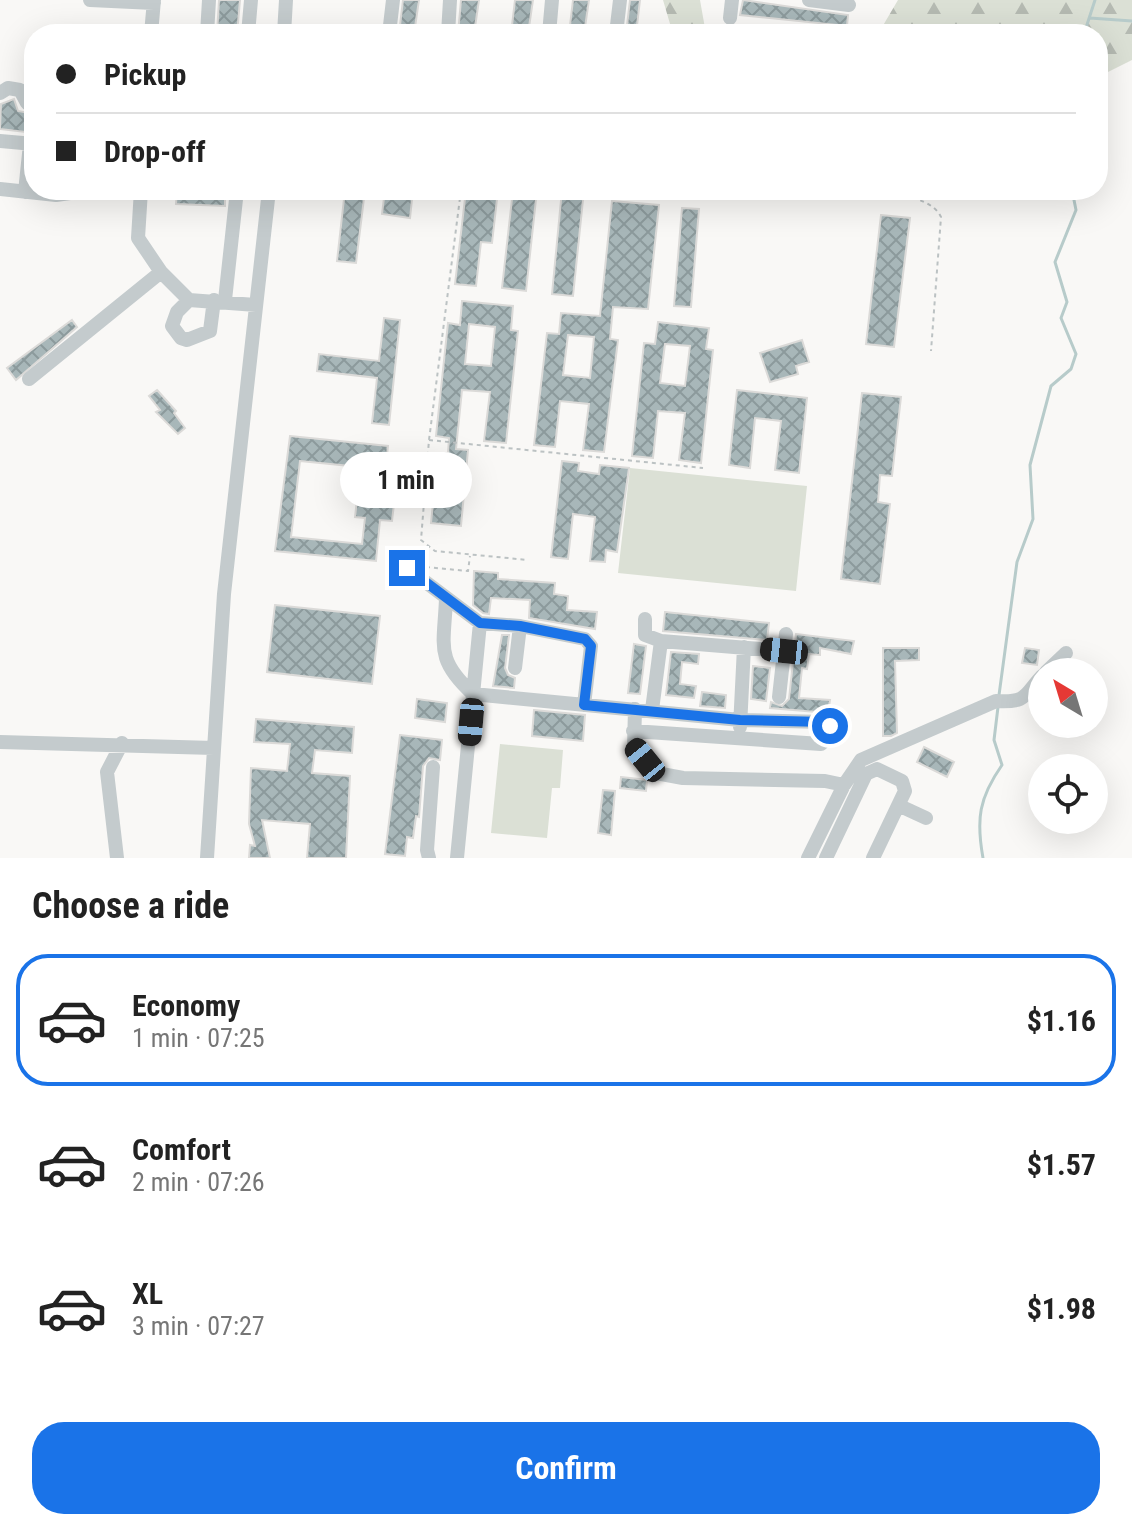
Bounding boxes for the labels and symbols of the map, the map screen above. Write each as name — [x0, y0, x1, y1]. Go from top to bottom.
callout: 1 min — [341, 452, 473, 508]
route end — [389, 550, 425, 586]
car — [759, 637, 809, 665]
north arrow — [1028, 658, 1108, 738]
car — [457, 697, 485, 747]
route start — [812, 708, 848, 744]
car — [621, 734, 669, 786]

